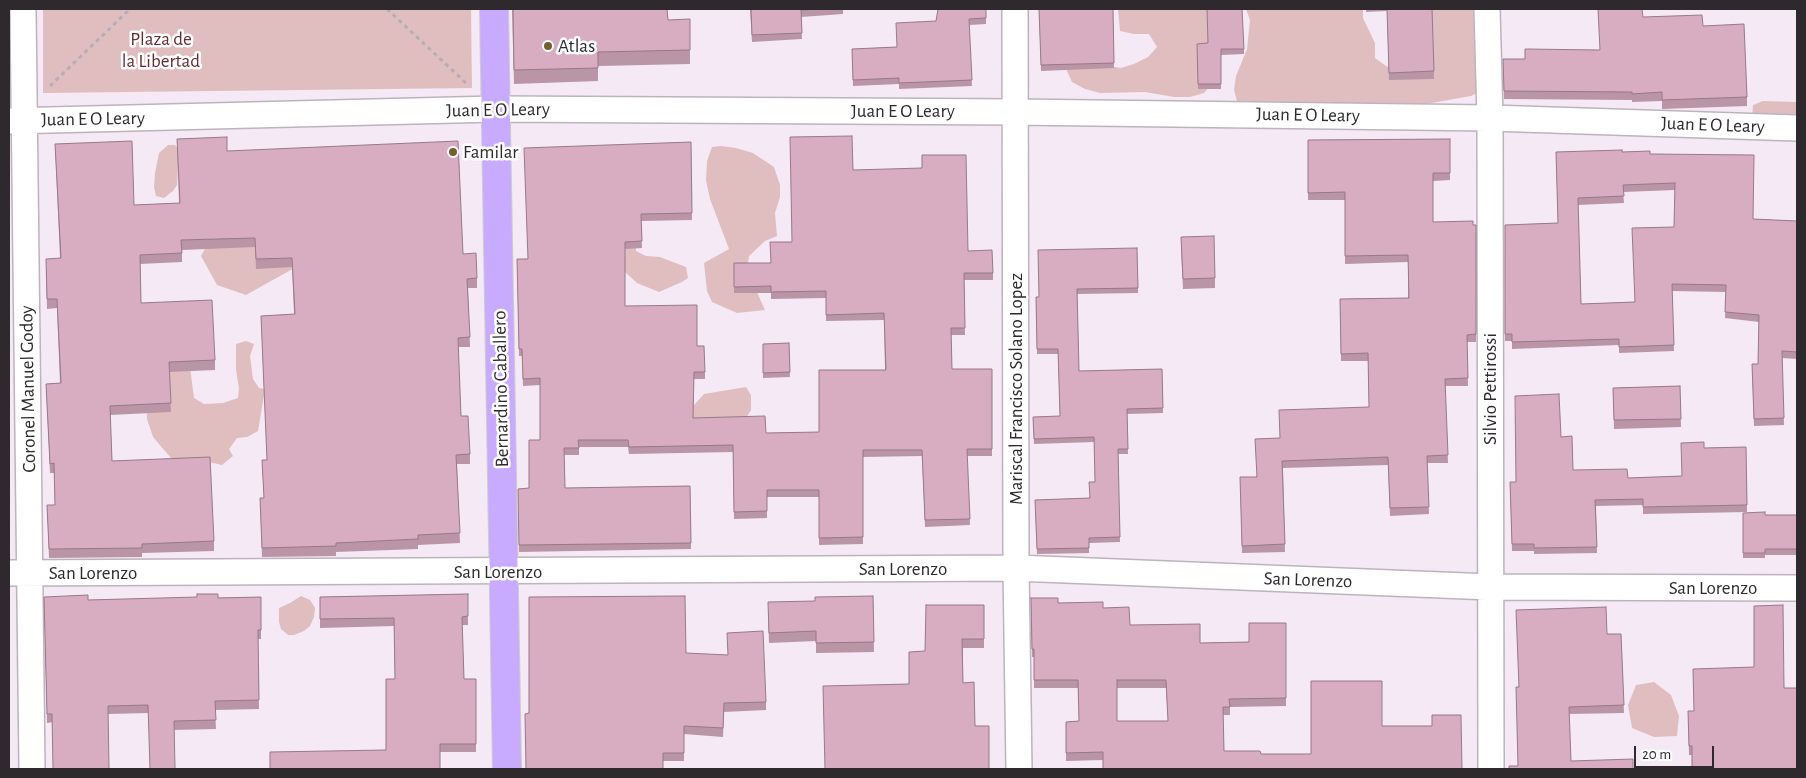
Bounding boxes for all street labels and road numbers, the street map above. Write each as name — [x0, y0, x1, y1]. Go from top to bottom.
street label: Juan E O Leary — [446, 98, 550, 122]
street label: Juan E O Leary — [851, 100, 955, 122]
street label: Juan E O Leary — [1256, 103, 1360, 127]
street label: Juan E O Leary — [41, 107, 145, 131]
street label: Juan E O Leary — [1661, 112, 1765, 138]
street label: Mariscal Francisco Solano Lopez — [1005, 273, 1027, 505]
street label: Coronel Manuel Godoy — [15, 305, 41, 473]
street label: Bernardino Caballero — [488, 310, 514, 468]
street label: Silvio Pettirossi — [1479, 333, 1501, 445]
street label: San Lorenzo — [859, 558, 947, 580]
street label: San Lorenzo — [454, 561, 542, 583]
street label: San Lorenzo — [49, 562, 137, 584]
street label: San Lorenzo — [1263, 567, 1353, 593]
street label: San Lorenzo — [1669, 577, 1757, 599]

